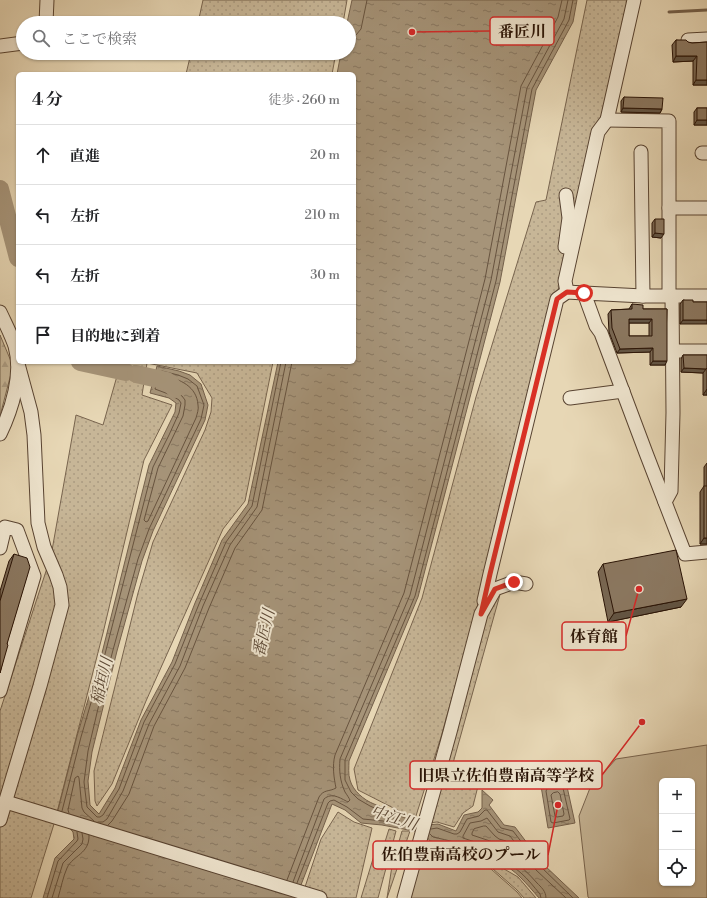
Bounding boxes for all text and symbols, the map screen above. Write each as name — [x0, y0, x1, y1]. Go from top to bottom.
search box — [16, 16, 356, 60]
callout: 番匠川 — [490, 17, 554, 45]
text: 番匠川 — [498, 22, 546, 42]
icon: search — [30, 27, 52, 49]
text: ここで検索 — [62, 30, 137, 49]
text: 4 分 — [32, 89, 63, 111]
text: 徒歩 · 260 m — [269, 92, 340, 108]
icon: ahead — [32, 144, 54, 166]
text: 直進 — [70, 147, 100, 166]
text: 20 m — [310, 147, 340, 163]
icon: left — [32, 204, 54, 226]
text: 左折 — [70, 207, 100, 226]
text: 210 m — [305, 207, 340, 223]
icon: left — [32, 264, 54, 286]
text: 左折 — [70, 267, 100, 286]
text: 30 m — [310, 267, 340, 283]
route start — [575, 284, 593, 302]
icon: arrive — [32, 324, 54, 346]
text: 目的地に到着 — [70, 327, 160, 346]
route end — [505, 573, 523, 591]
water label: 番匠川 — [249, 605, 280, 659]
callout: 体育館 — [562, 622, 626, 650]
text: 体育館 — [570, 627, 618, 647]
water label: 稲垣川 — [87, 653, 118, 707]
callout: 旧県立佐伯豊南高等学校 — [410, 761, 602, 789]
text: 旧県立佐伯豊南高等学校 — [418, 766, 595, 786]
map controls — [659, 778, 695, 886]
button: + — [659, 778, 695, 814]
water label: 中江川 — [368, 801, 422, 836]
button: − — [659, 814, 695, 850]
callout: 佐伯豊南高校のプール — [373, 841, 548, 869]
text: 佐伯豊南高校のプール — [381, 845, 541, 865]
button: locate — [659, 850, 695, 886]

